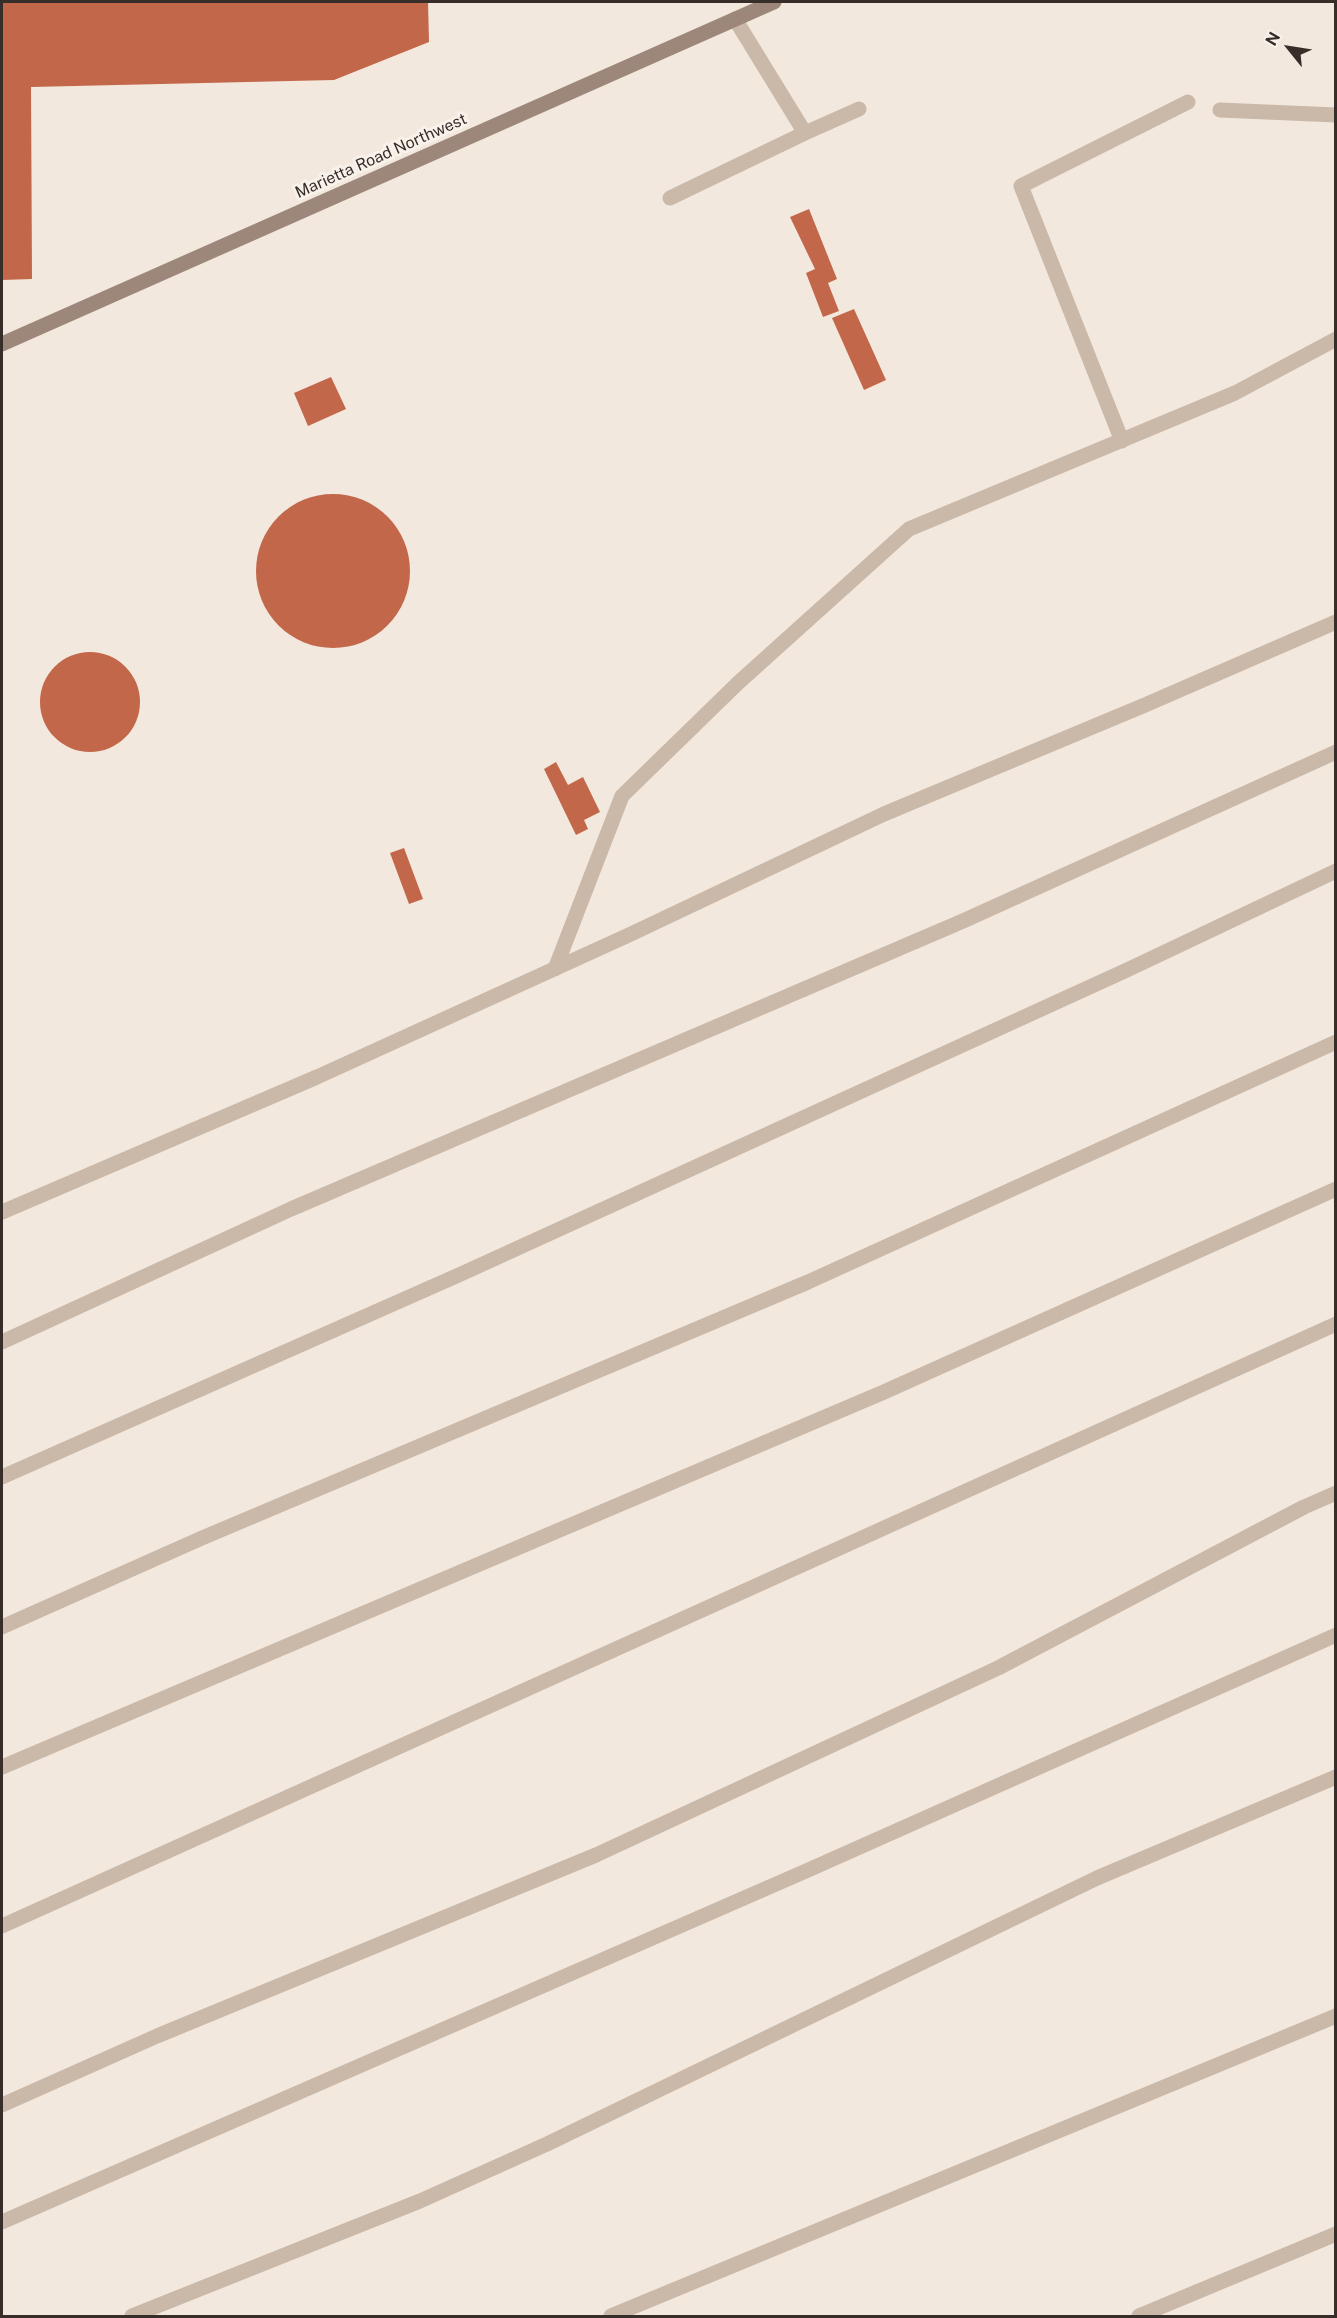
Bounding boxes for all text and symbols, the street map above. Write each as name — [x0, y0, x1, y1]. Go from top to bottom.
north arrow — [1259, 18, 1319, 78]
text: N — [1262, 29, 1284, 49]
street label: Marietta Road Northwest — [292, 109, 470, 203]

